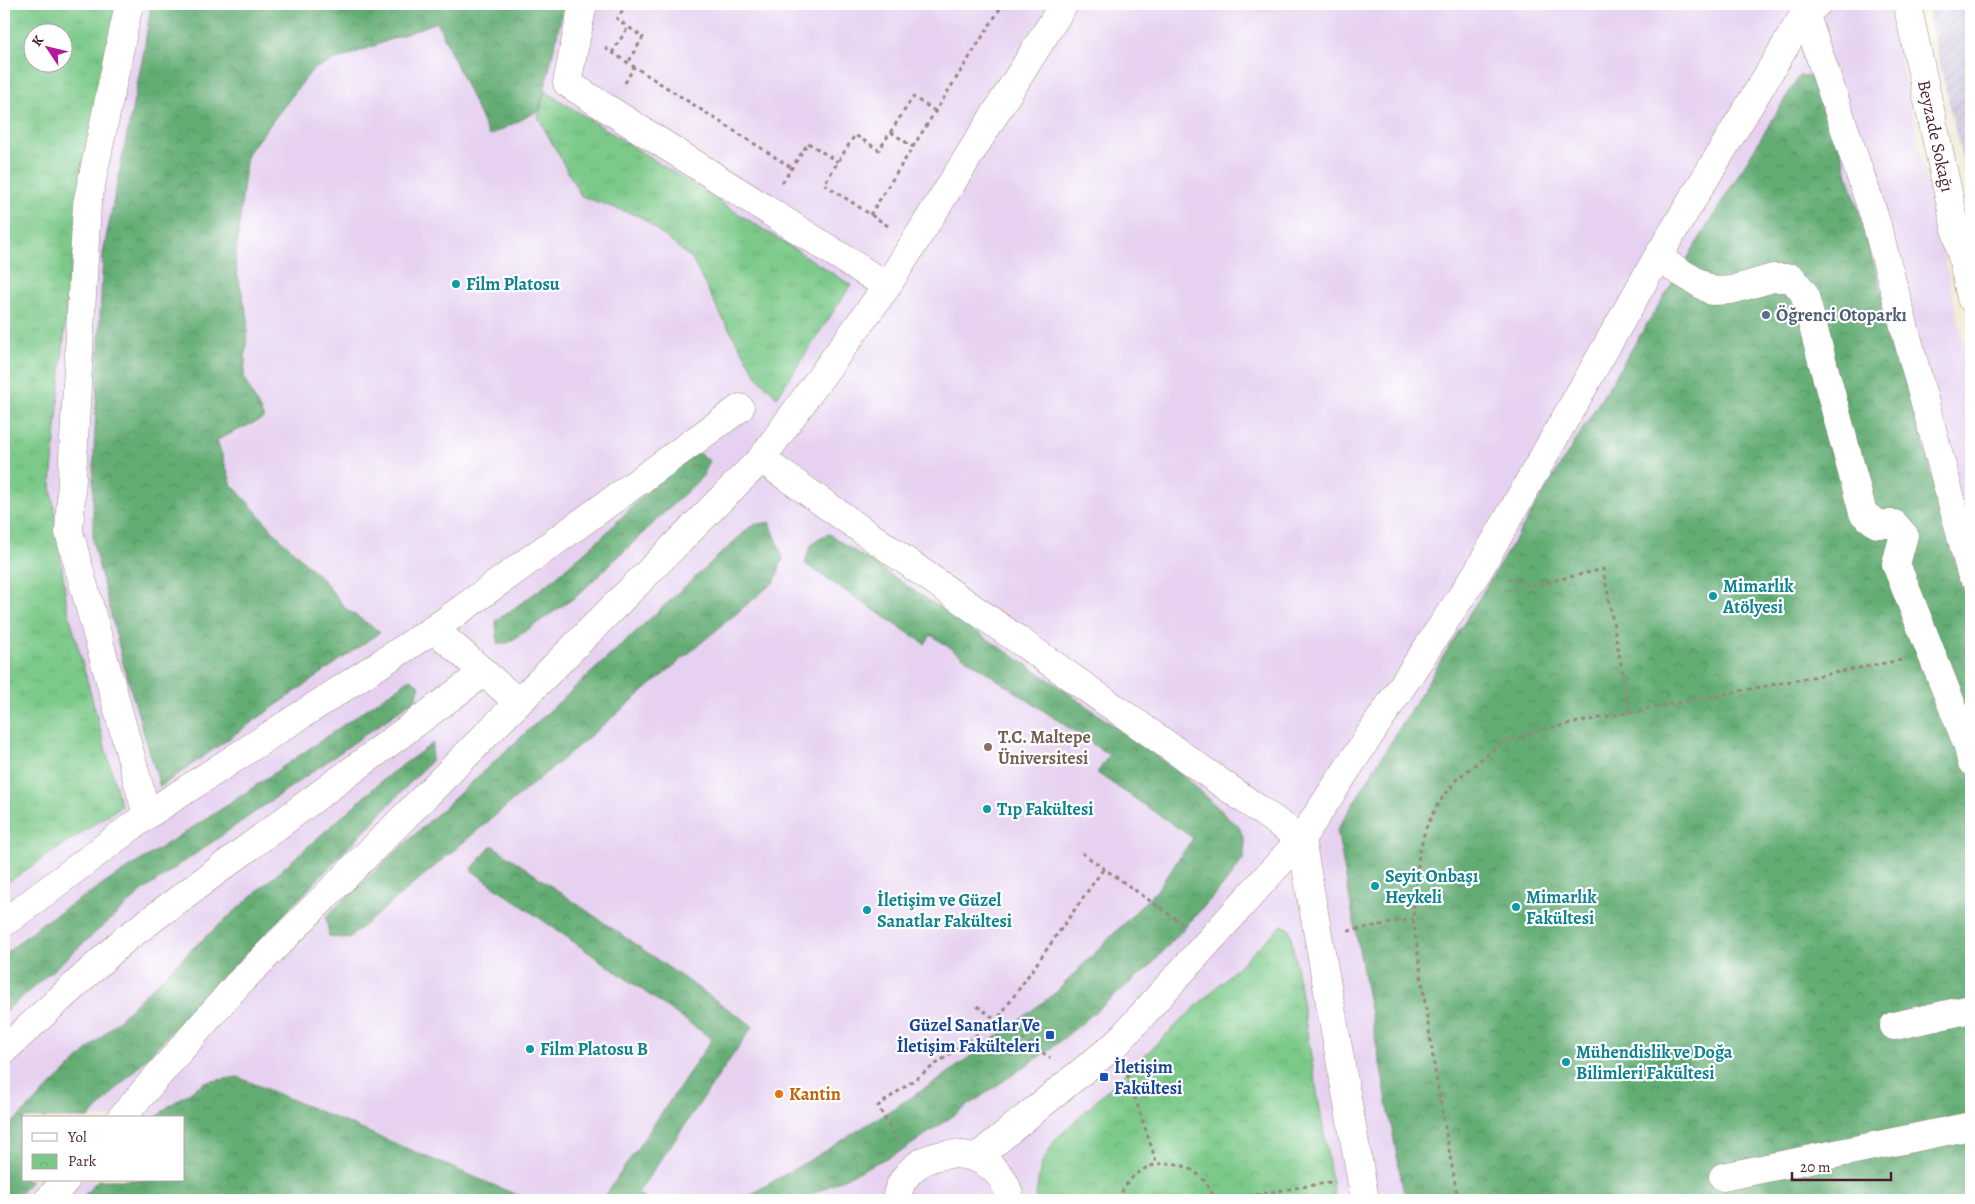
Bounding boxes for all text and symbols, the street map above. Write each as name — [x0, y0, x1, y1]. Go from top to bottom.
north arrow — [22, 22, 72, 72]
text: K — [27, 31, 49, 50]
street label: Beyzade Sokağı — [1912, 78, 1960, 194]
place label: Film Platosu — [466, 272, 560, 296]
marker: Film Platosu — [450, 278, 462, 290]
place label: Öğrenci Otoparkı — [1776, 303, 1907, 327]
marker: Öğrenci Otoparkı — [1760, 309, 1772, 321]
place label: Mimarlık Atölyesi — [1722, 574, 1794, 619]
marker: Mimarlık Atölyesi — [1707, 590, 1719, 602]
place label: T.C. Maltepe Üniversitesi — [998, 725, 1091, 770]
marker: T.C. Maltepe Üniversitesi — [982, 741, 994, 753]
place label: Tıp Fakültesi — [997, 797, 1094, 821]
marker: Tıp Fakültesi — [981, 803, 993, 815]
place label: Seyit Onbaşı Heykeli — [1385, 864, 1478, 909]
marker: Seyit Onbaşı Heykeli — [1369, 880, 1381, 892]
place label: Mimarlık Fakültesi — [1526, 885, 1597, 930]
place label: İletişim ve Güzel Sanatlar Fakültesi — [877, 888, 1012, 933]
marker: Mimarlık Fakültesi — [1510, 901, 1522, 913]
marker: İletişim ve Güzel Sanatlar Fakültesi — [861, 904, 873, 916]
place label: Güzel Sanatlar Ve İletişim Fakülteleri — [897, 1013, 1040, 1058]
marker: Güzel Sanatlar Ve İletişim Fakülteleri — [1044, 1029, 1056, 1041]
place label: Film Platosu B — [540, 1037, 648, 1061]
place label: Mühendislik ve Doğa Bilimleri Fakültesi — [1576, 1040, 1733, 1085]
marker: Film Platosu B — [524, 1043, 536, 1055]
place label: İletişim Fakültesi — [1114, 1055, 1182, 1100]
marker: Mühendislik ve Doğa Bilimleri Fakültesi — [1560, 1056, 1572, 1068]
marker: İletişim Fakültesi — [1098, 1071, 1110, 1083]
place label: Kantin — [789, 1082, 841, 1106]
marker: Kantin — [773, 1088, 785, 1100]
legend — [22, 1116, 185, 1182]
text: Yol — [67, 1127, 87, 1147]
scale bar — [1792, 1149, 1891, 1181]
text: Park — [68, 1151, 97, 1171]
text: 20 m — [1800, 1157, 1831, 1177]

